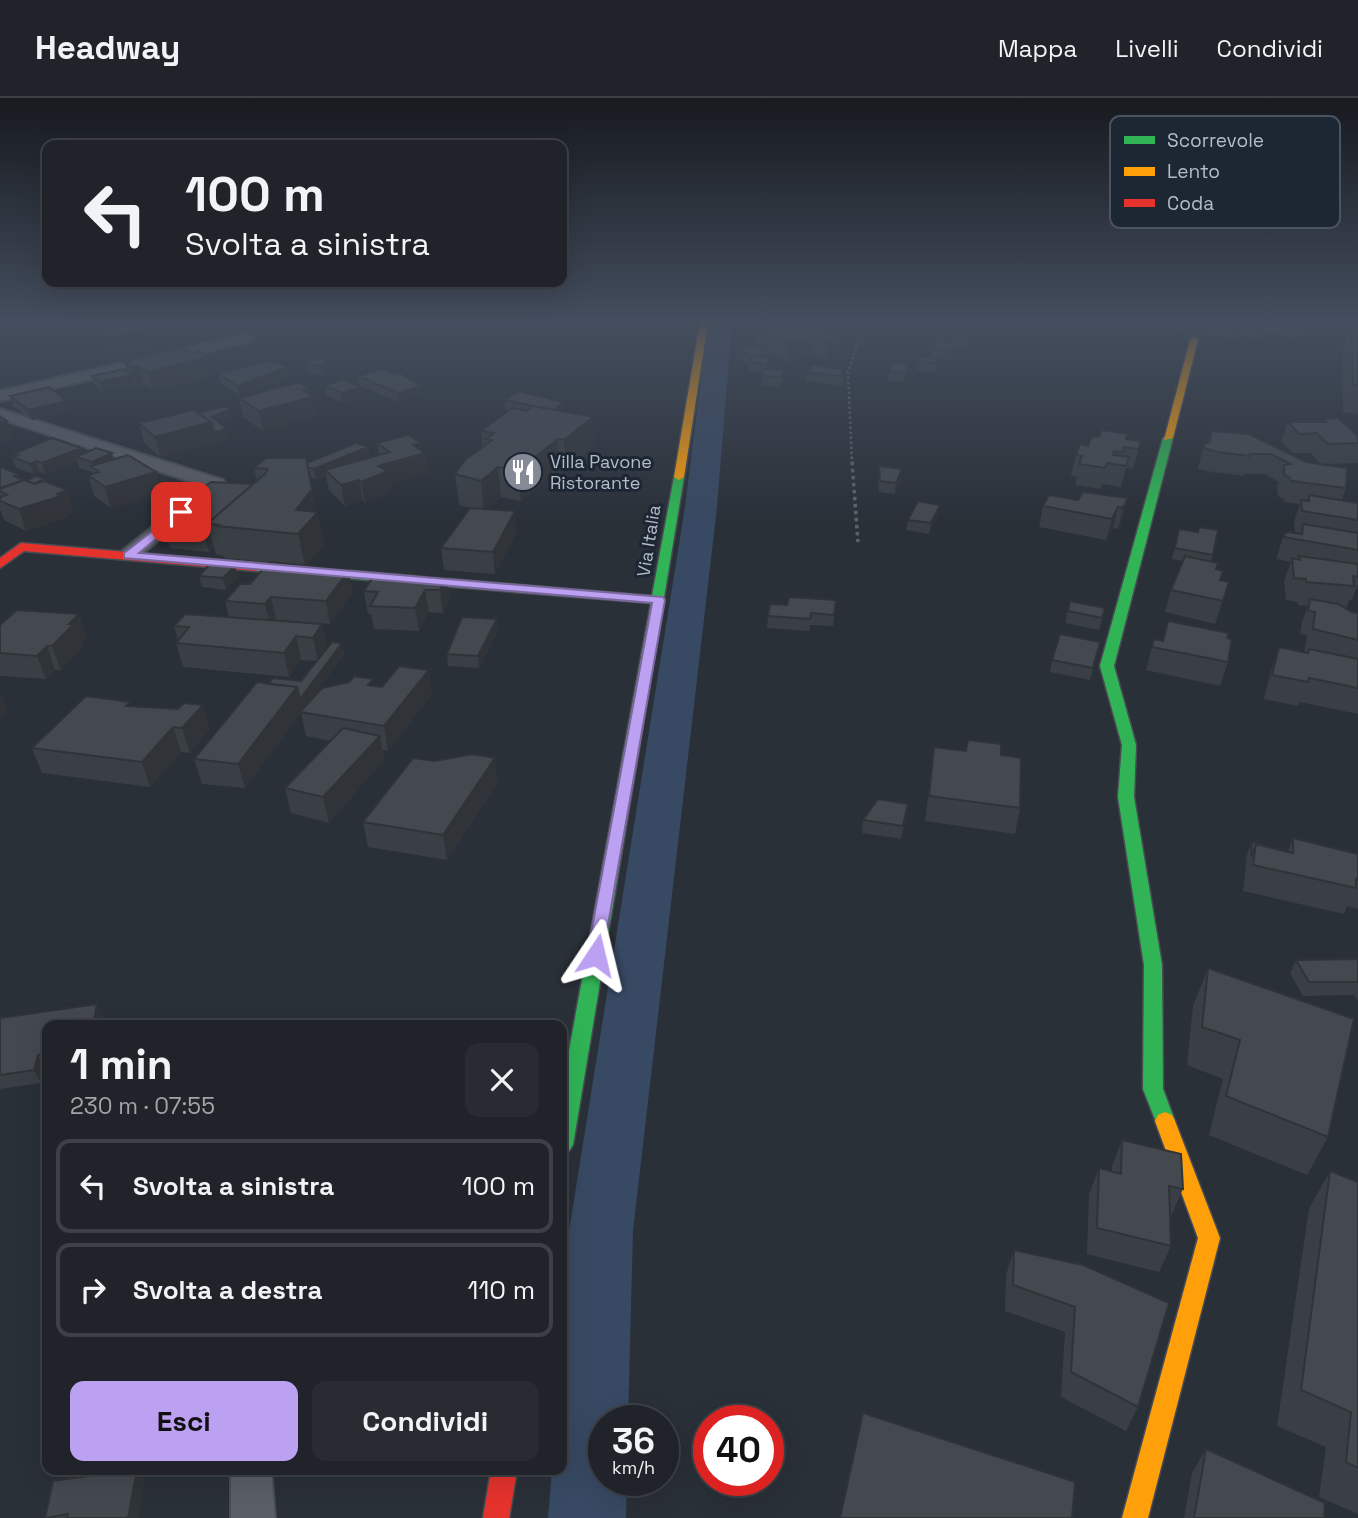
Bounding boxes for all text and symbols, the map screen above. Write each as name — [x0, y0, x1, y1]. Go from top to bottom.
text: Headway — [35, 27, 180, 69]
text: Mappa — [998, 33, 1077, 64]
text: Livelli — [1115, 33, 1179, 64]
text: Condividi — [1217, 33, 1323, 64]
legend — [1110, 116, 1340, 228]
text: Scorrevole — [1167, 128, 1264, 153]
text: Lento — [1167, 159, 1220, 184]
text: 100 m — [185, 163, 325, 225]
icon: left — [70, 168, 161, 259]
text: Coda — [1167, 191, 1214, 216]
text: Svolta a sinistra — [185, 224, 430, 264]
place label: Villa Pavone Ristorante — [550, 450, 652, 494]
restaurant icon: Villa Pavone Ristorante — [502, 451, 544, 493]
pin — [151, 482, 211, 542]
icon: arrive — [162, 493, 200, 531]
street label: Via Italia — [631, 503, 666, 579]
position arrow — [559, 918, 633, 992]
text: 1 min — [70, 1038, 173, 1091]
button: close — [465, 1043, 539, 1117]
text: 230 m · 07:55 — [70, 1091, 215, 1121]
icon: left — [74, 1167, 112, 1205]
text: Svolta a sinistra — [133, 1169, 334, 1203]
text: 100 m — [462, 1169, 535, 1203]
icon: right — [74, 1271, 112, 1309]
text: Svolta a destra — [133, 1273, 322, 1307]
text: 110 m — [468, 1273, 535, 1307]
button: Esci — [70, 1381, 298, 1461]
button: Condividi — [312, 1381, 539, 1461]
speed limit sign: 40 — [693, 1405, 784, 1496]
text: 36 — [612, 1419, 655, 1463]
text: km/h — [612, 1456, 655, 1479]

